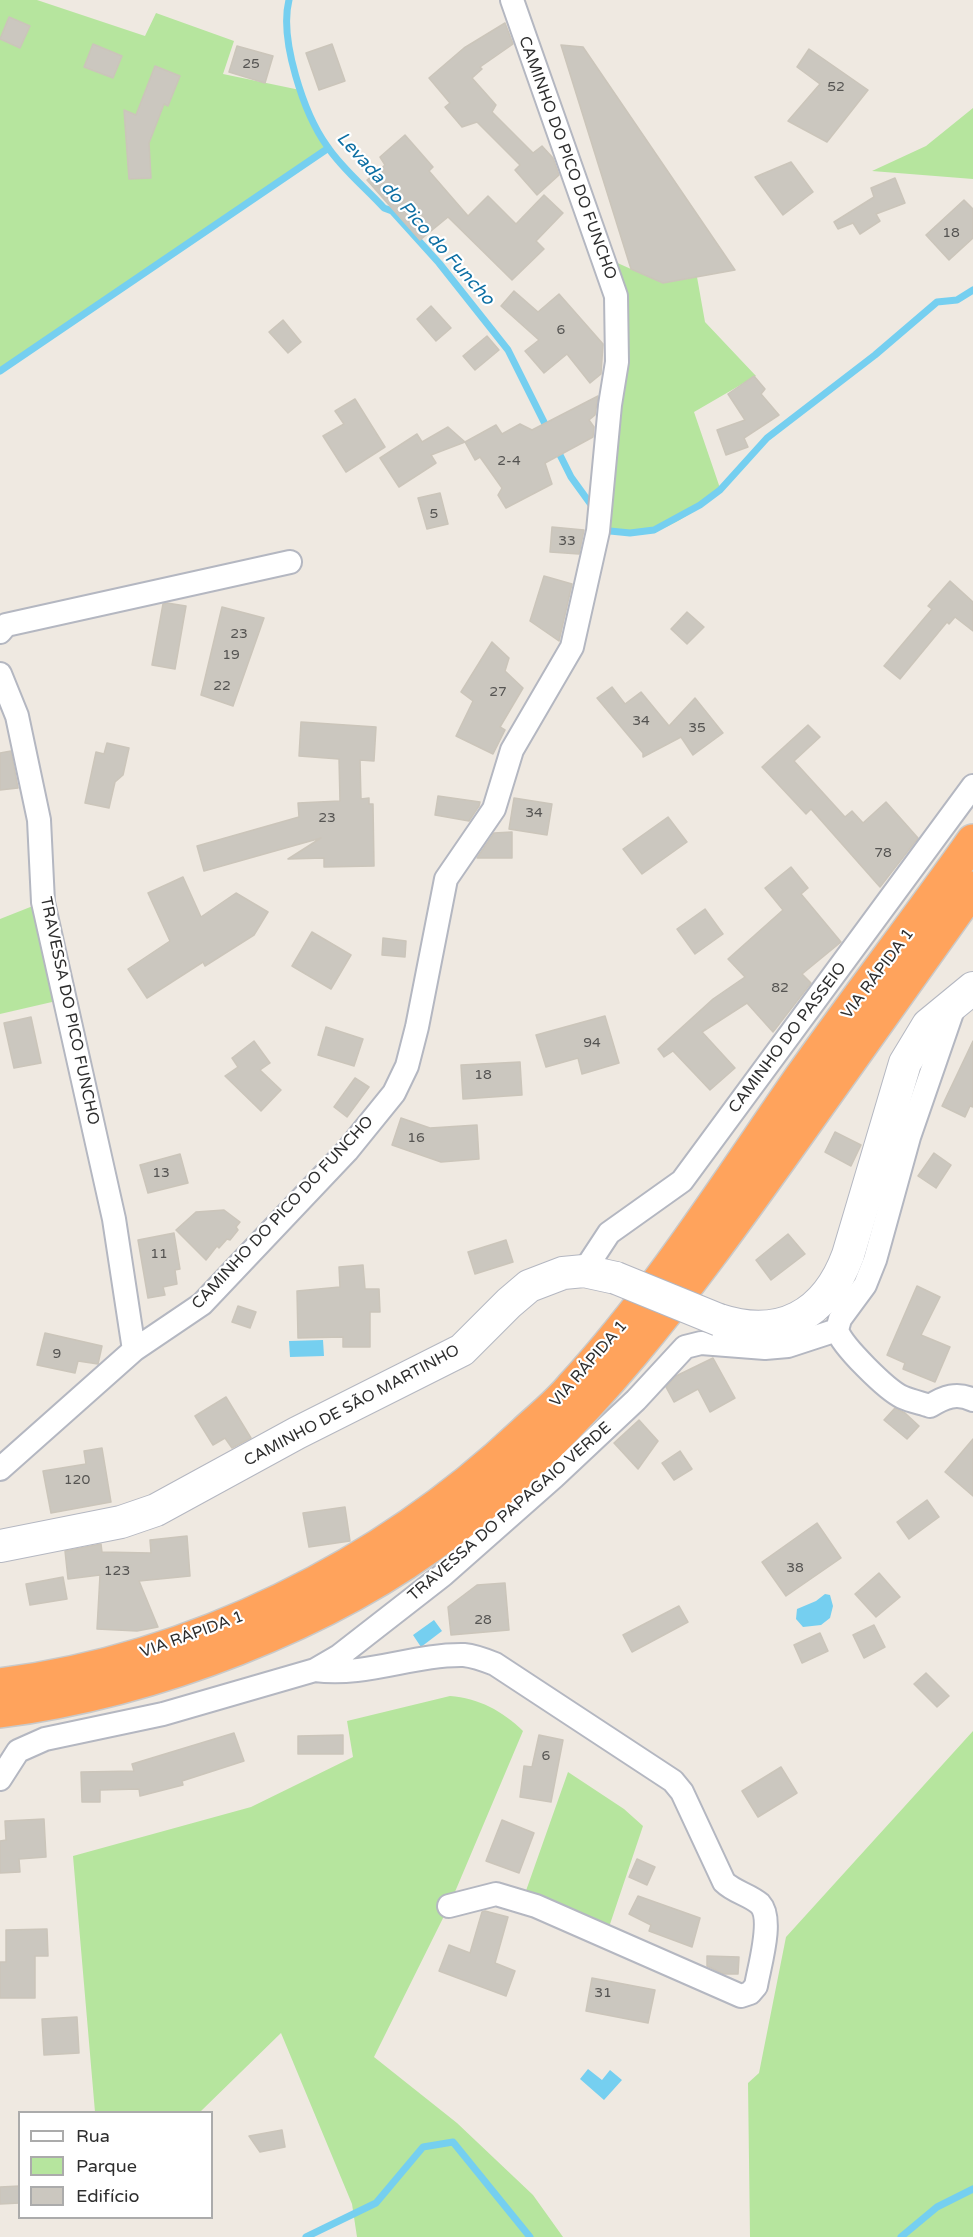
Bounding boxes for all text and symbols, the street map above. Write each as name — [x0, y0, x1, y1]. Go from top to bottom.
street label: CAMINHO DO PICO DO FUNCHO — [514, 34, 620, 282]
house number: 25 — [242, 56, 260, 72]
house number: 52 — [827, 79, 845, 95]
water label: Levada do Pico do Funcho — [332, 128, 498, 310]
house number: 18 — [942, 225, 960, 241]
house number: 6 — [557, 322, 565, 338]
house number: 2-4 — [497, 453, 521, 469]
house number: 5 — [430, 506, 438, 522]
house number: 33 — [558, 533, 576, 549]
house number: 23 — [230, 626, 248, 642]
house number: 19 — [222, 647, 240, 663]
house number: 22 — [213, 678, 231, 694]
house number: 27 — [489, 684, 507, 700]
house number: 34 — [632, 713, 650, 729]
house number: 35 — [688, 720, 706, 736]
house number: 34 — [525, 805, 543, 821]
house number: 23 — [318, 810, 336, 826]
house number: 78 — [874, 845, 892, 861]
street label: TRAVESSA DO PICO FUNCHO — [35, 895, 103, 1127]
street label: VIA RÁPIDA 1 — [838, 925, 918, 1023]
street label: CAMINHO DO PASSEIO — [725, 959, 851, 1117]
house number: 82 — [771, 980, 789, 996]
house number: 94 — [583, 1035, 601, 1051]
house number: 18 — [474, 1067, 492, 1083]
street label: CAMINHO DO PICO DO FUNCHO — [188, 1112, 378, 1314]
house number: 16 — [407, 1130, 425, 1146]
house number: 13 — [152, 1165, 170, 1181]
house number: 11 — [150, 1246, 168, 1262]
street label: VIA RÁPIDA 1 — [546, 1317, 632, 1411]
street label: CAMINHO DE SÃO MARTINHO — [241, 1341, 463, 1471]
house number: 9 — [53, 1346, 61, 1362]
street label: TRAVESSA DO PAPAGAIO VERDE — [404, 1418, 616, 1606]
house number: 120 — [64, 1472, 90, 1488]
house number: 38 — [786, 1560, 804, 1576]
house number: 123 — [104, 1563, 130, 1579]
street label: VIA RÁPIDA 1 — [138, 1607, 246, 1663]
house number: 28 — [474, 1612, 492, 1628]
house number: 6 — [542, 1748, 550, 1764]
house number: 31 — [594, 1985, 612, 2001]
legend — [18, 2111, 213, 2219]
text: Rua — [76, 2125, 110, 2147]
text: Parque — [76, 2155, 137, 2177]
text: Edifício — [76, 2185, 139, 2207]

